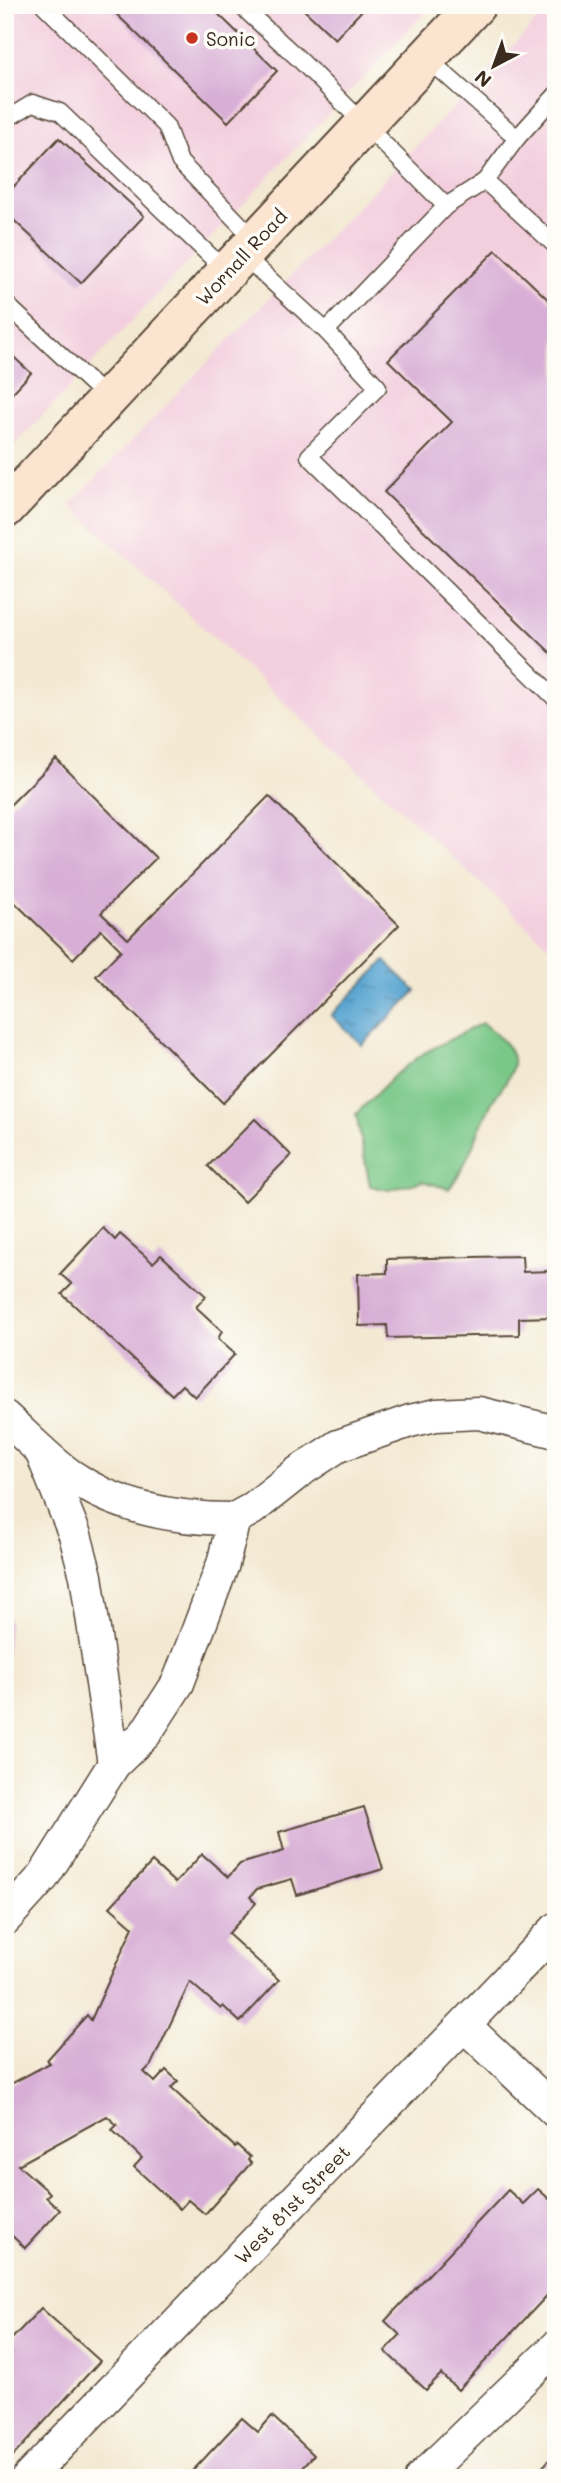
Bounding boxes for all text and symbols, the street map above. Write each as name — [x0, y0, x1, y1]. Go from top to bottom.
place label: Sonic — [206, 26, 255, 51]
marker: Sonic — [184, 30, 200, 46]
north arrow — [460, 32, 530, 102]
text: N — [469, 65, 496, 93]
street label: Wornall Road — [190, 204, 292, 310]
street label: West 81st Street — [229, 2139, 355, 2269]

